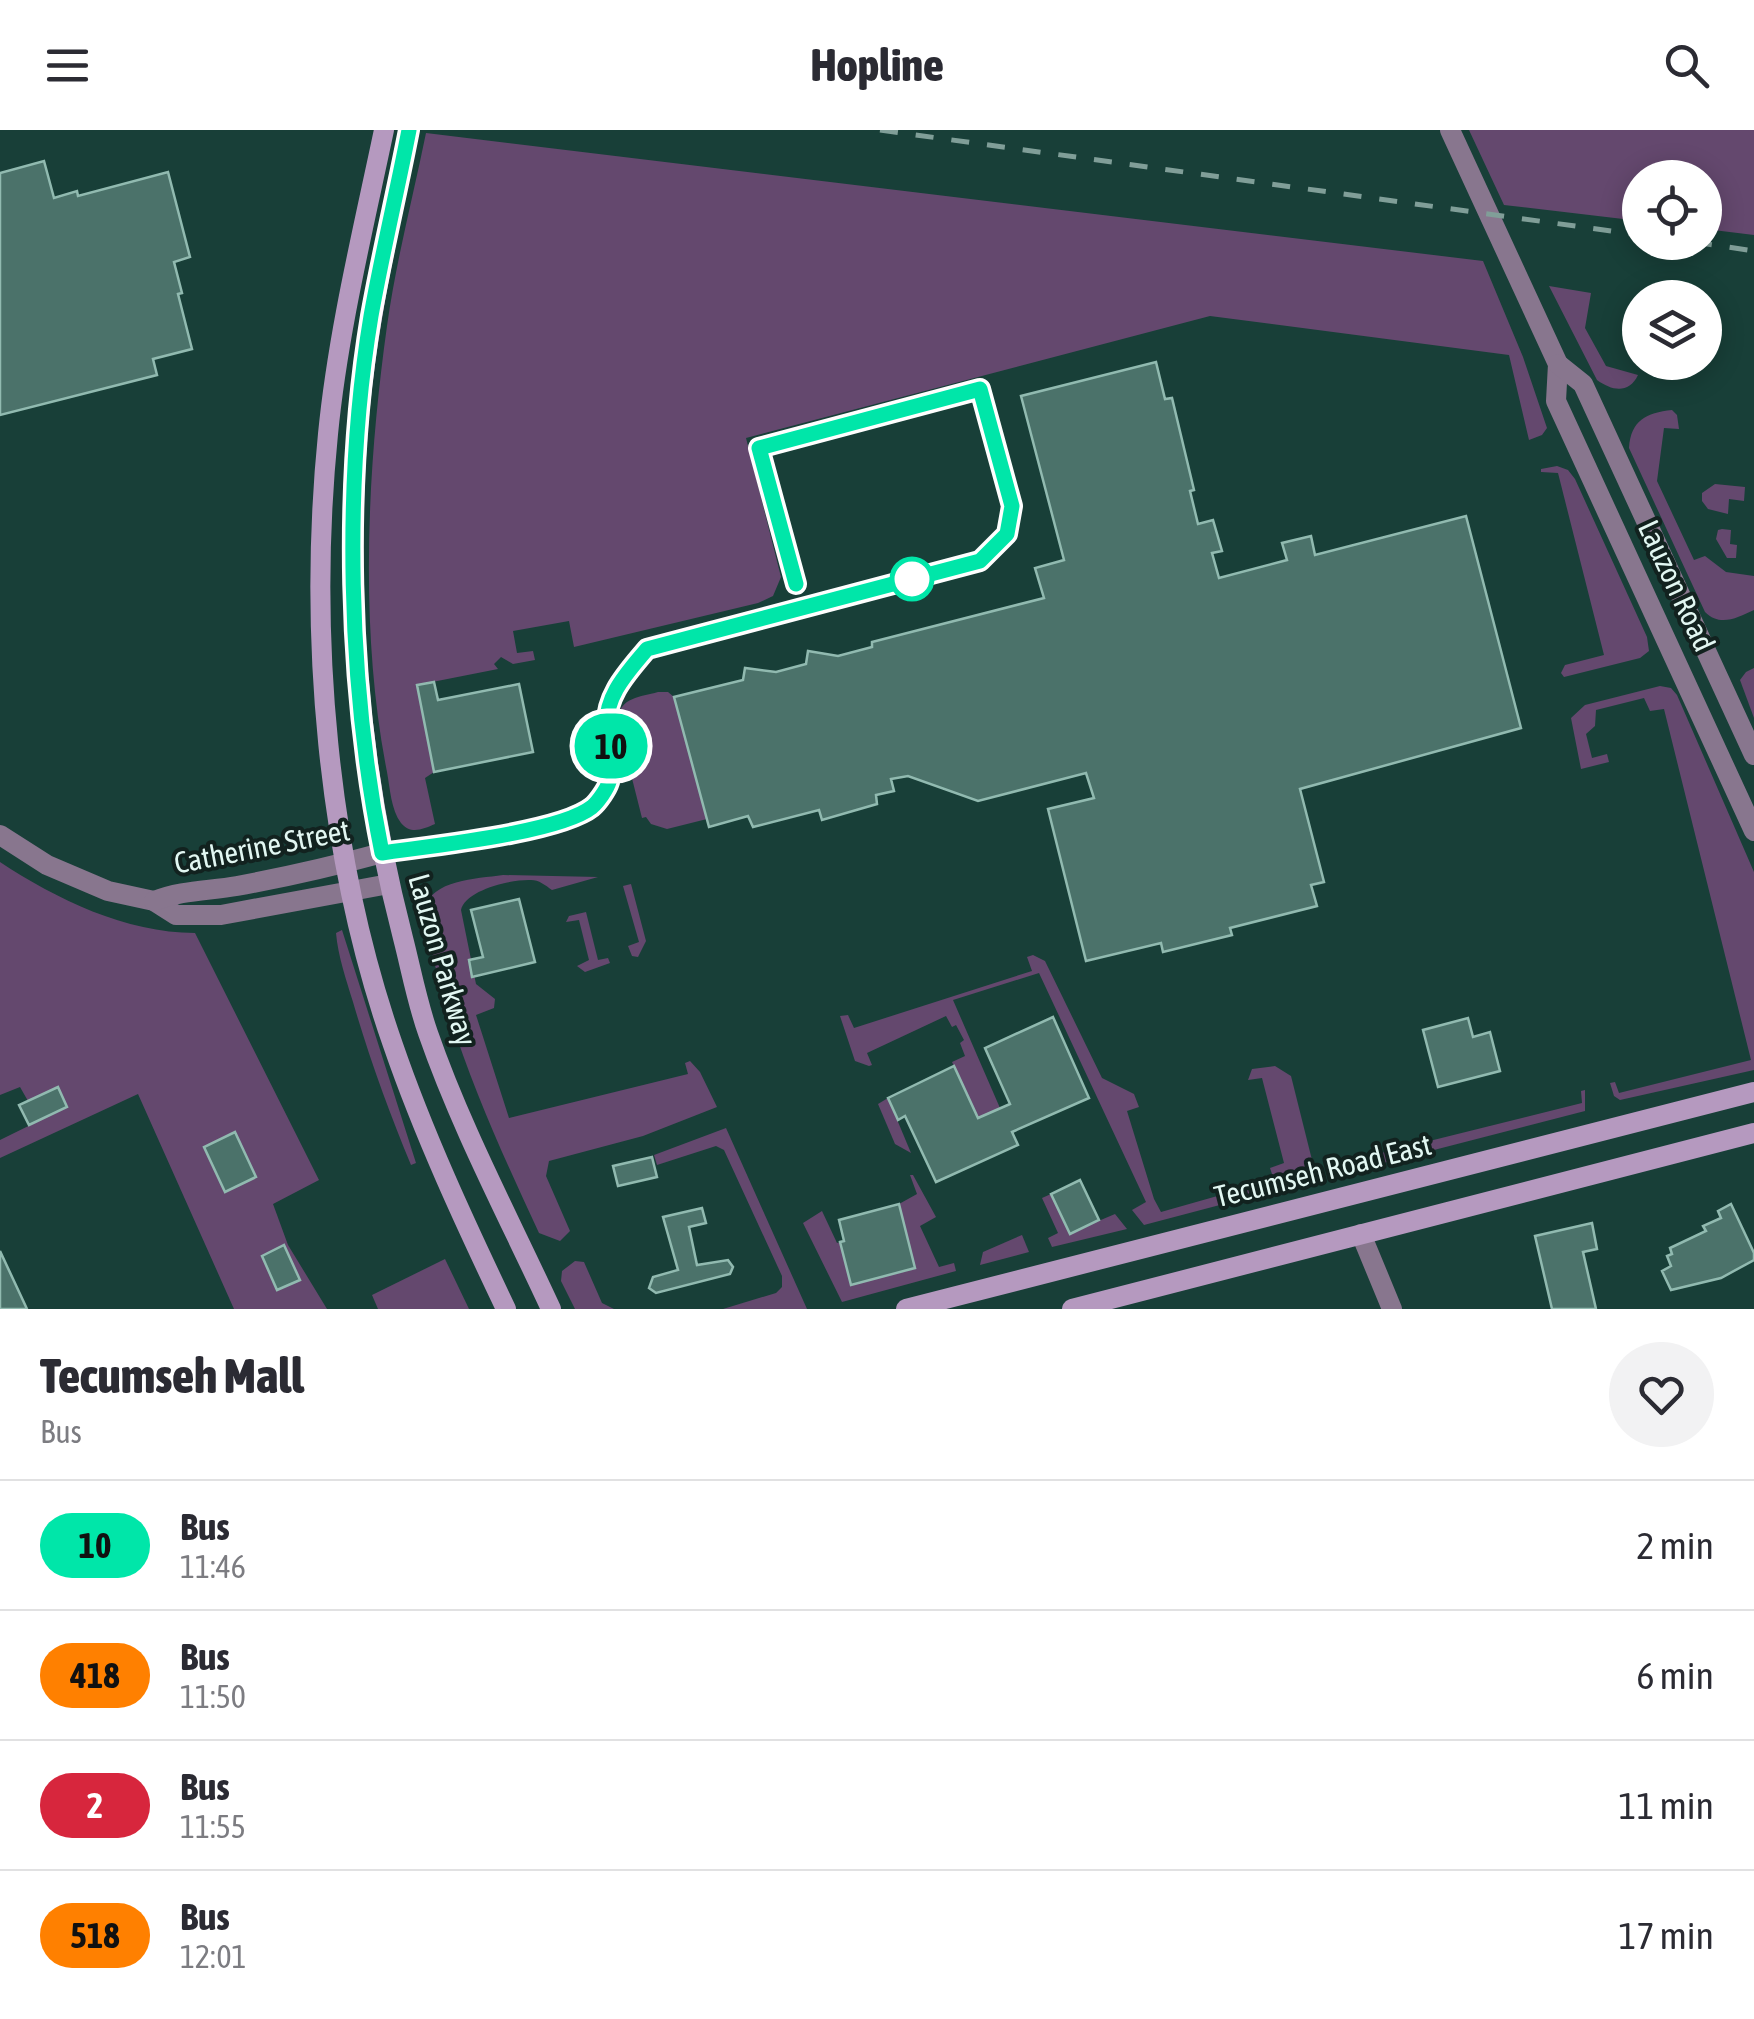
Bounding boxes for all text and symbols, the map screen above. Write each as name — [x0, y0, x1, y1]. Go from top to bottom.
icon: menu — [40, 38, 95, 93]
icon: search — [1659, 38, 1714, 93]
text: Hopline — [810, 39, 944, 91]
map controls — [1622, 160, 1722, 380]
button: locate — [1622, 160, 1722, 260]
button: layers — [1622, 280, 1722, 380]
street label: Lauzon Road — [1632, 515, 1722, 656]
unlabelled marker — [891, 558, 933, 600]
line badge: 10 — [566, 714, 656, 778]
text: 10 — [595, 726, 627, 766]
street label: Catherine Street — [171, 812, 352, 880]
street label: Lauzon Parkway — [402, 870, 484, 1050]
street label: Tecumseh Road East — [1211, 1127, 1435, 1213]
button: heart — [1609, 1342, 1714, 1447]
text: Tecumseh Mall — [40, 1348, 304, 1403]
text: Bus — [40, 1413, 82, 1450]
text: Bus — [180, 1505, 230, 1548]
text: 2 min — [1636, 1524, 1714, 1567]
text: 10 — [79, 1525, 111, 1565]
text: 11:46 — [180, 1548, 246, 1585]
text: Bus — [180, 1635, 230, 1678]
text: 6 min — [1636, 1654, 1714, 1697]
text: 418 — [70, 1655, 120, 1695]
text: 11:50 — [180, 1678, 246, 1715]
text: Bus — [180, 1765, 230, 1808]
text: 11 min — [1619, 1784, 1714, 1827]
text: 2 — [87, 1785, 103, 1825]
text: 11:55 — [180, 1808, 246, 1845]
text: Bus — [180, 1895, 230, 1938]
text: 17 min — [1619, 1914, 1714, 1957]
text: 518 — [70, 1915, 120, 1955]
text: 12:01 — [180, 1938, 247, 1975]

